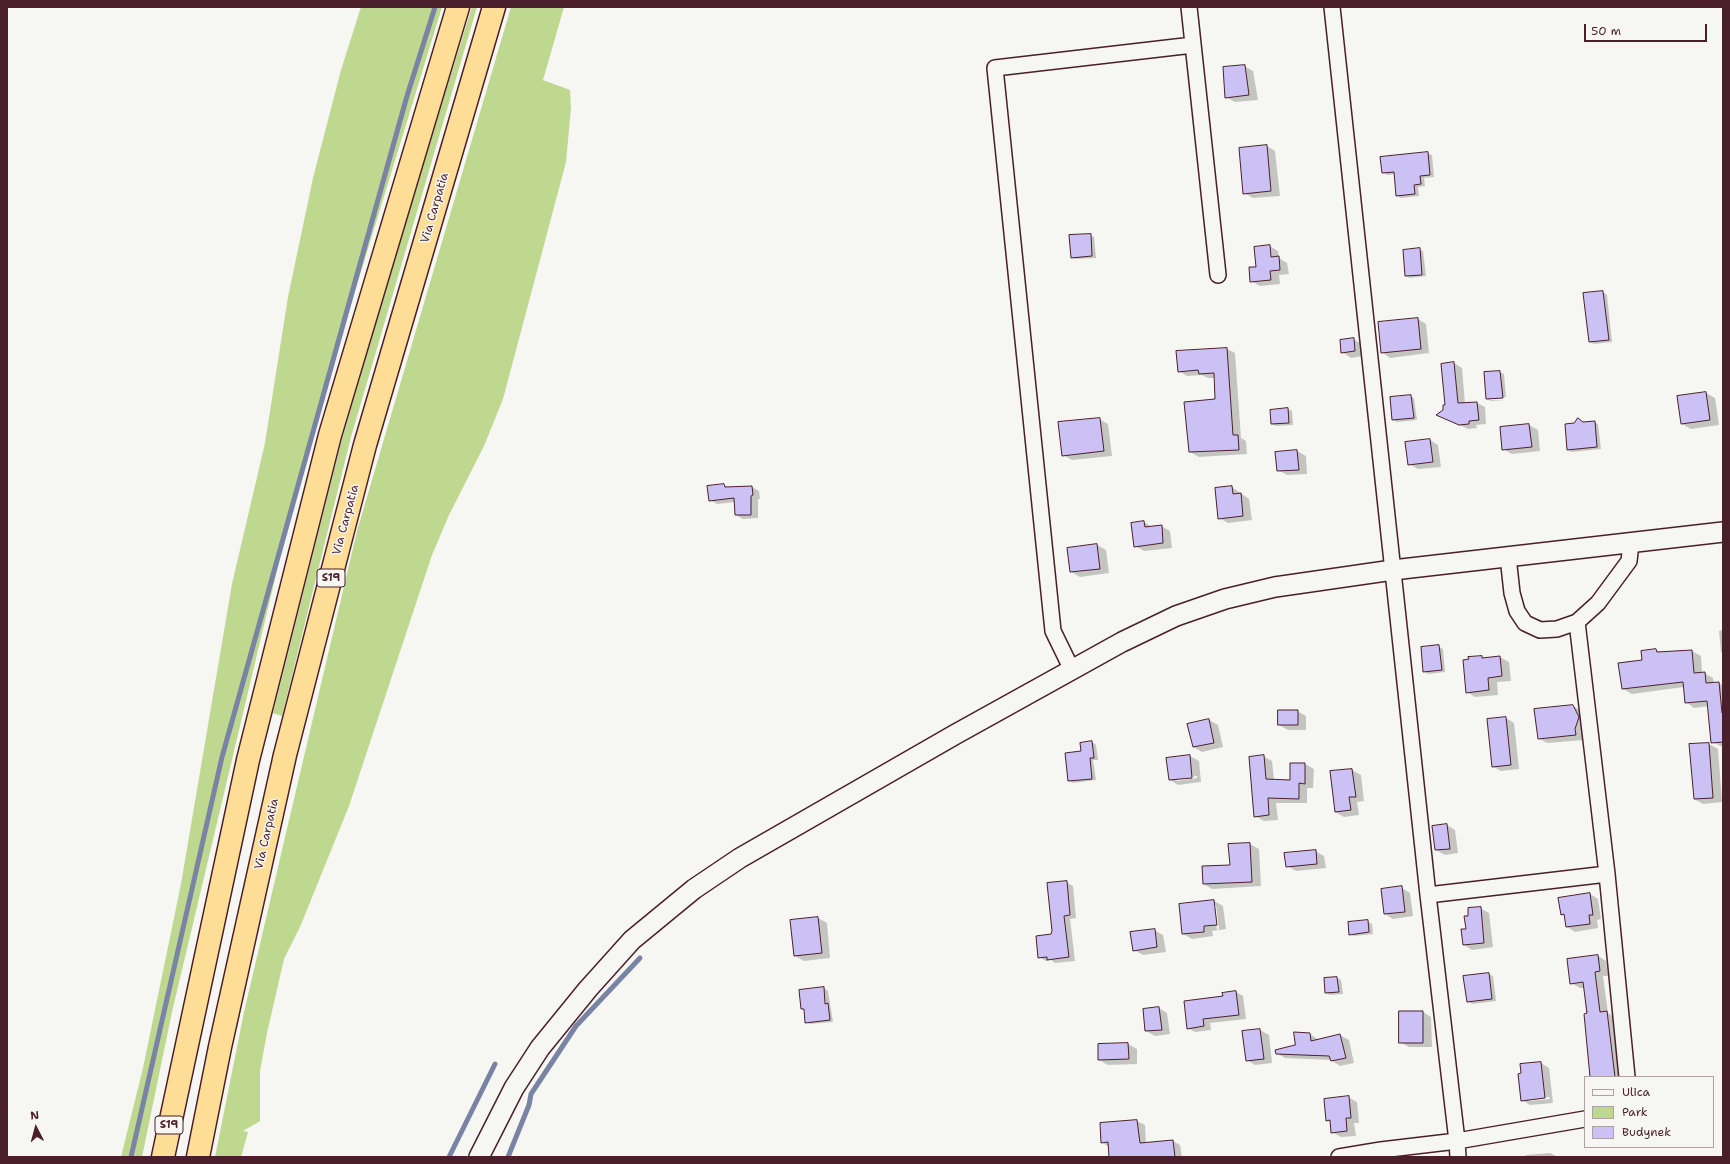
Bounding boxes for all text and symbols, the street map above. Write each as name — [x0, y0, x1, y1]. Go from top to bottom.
scale bar — [1586, 16, 1709, 42]
text: 50 m — [1591, 23, 1621, 39]
street label: Via Carpatia — [418, 171, 452, 245]
street label: Via Carpatia — [330, 483, 362, 557]
road number: S19 — [317, 569, 345, 587]
street label: Via Carpatia — [252, 797, 282, 871]
legend — [1584, 1076, 1714, 1148]
text: Ulica — [1622, 1084, 1650, 1100]
text: Park — [1622, 1104, 1648, 1120]
north arrow — [16, 1108, 56, 1148]
text: N — [30, 1108, 40, 1123]
road number: S19 — [155, 1116, 183, 1134]
text: Budynek — [1622, 1124, 1671, 1140]

